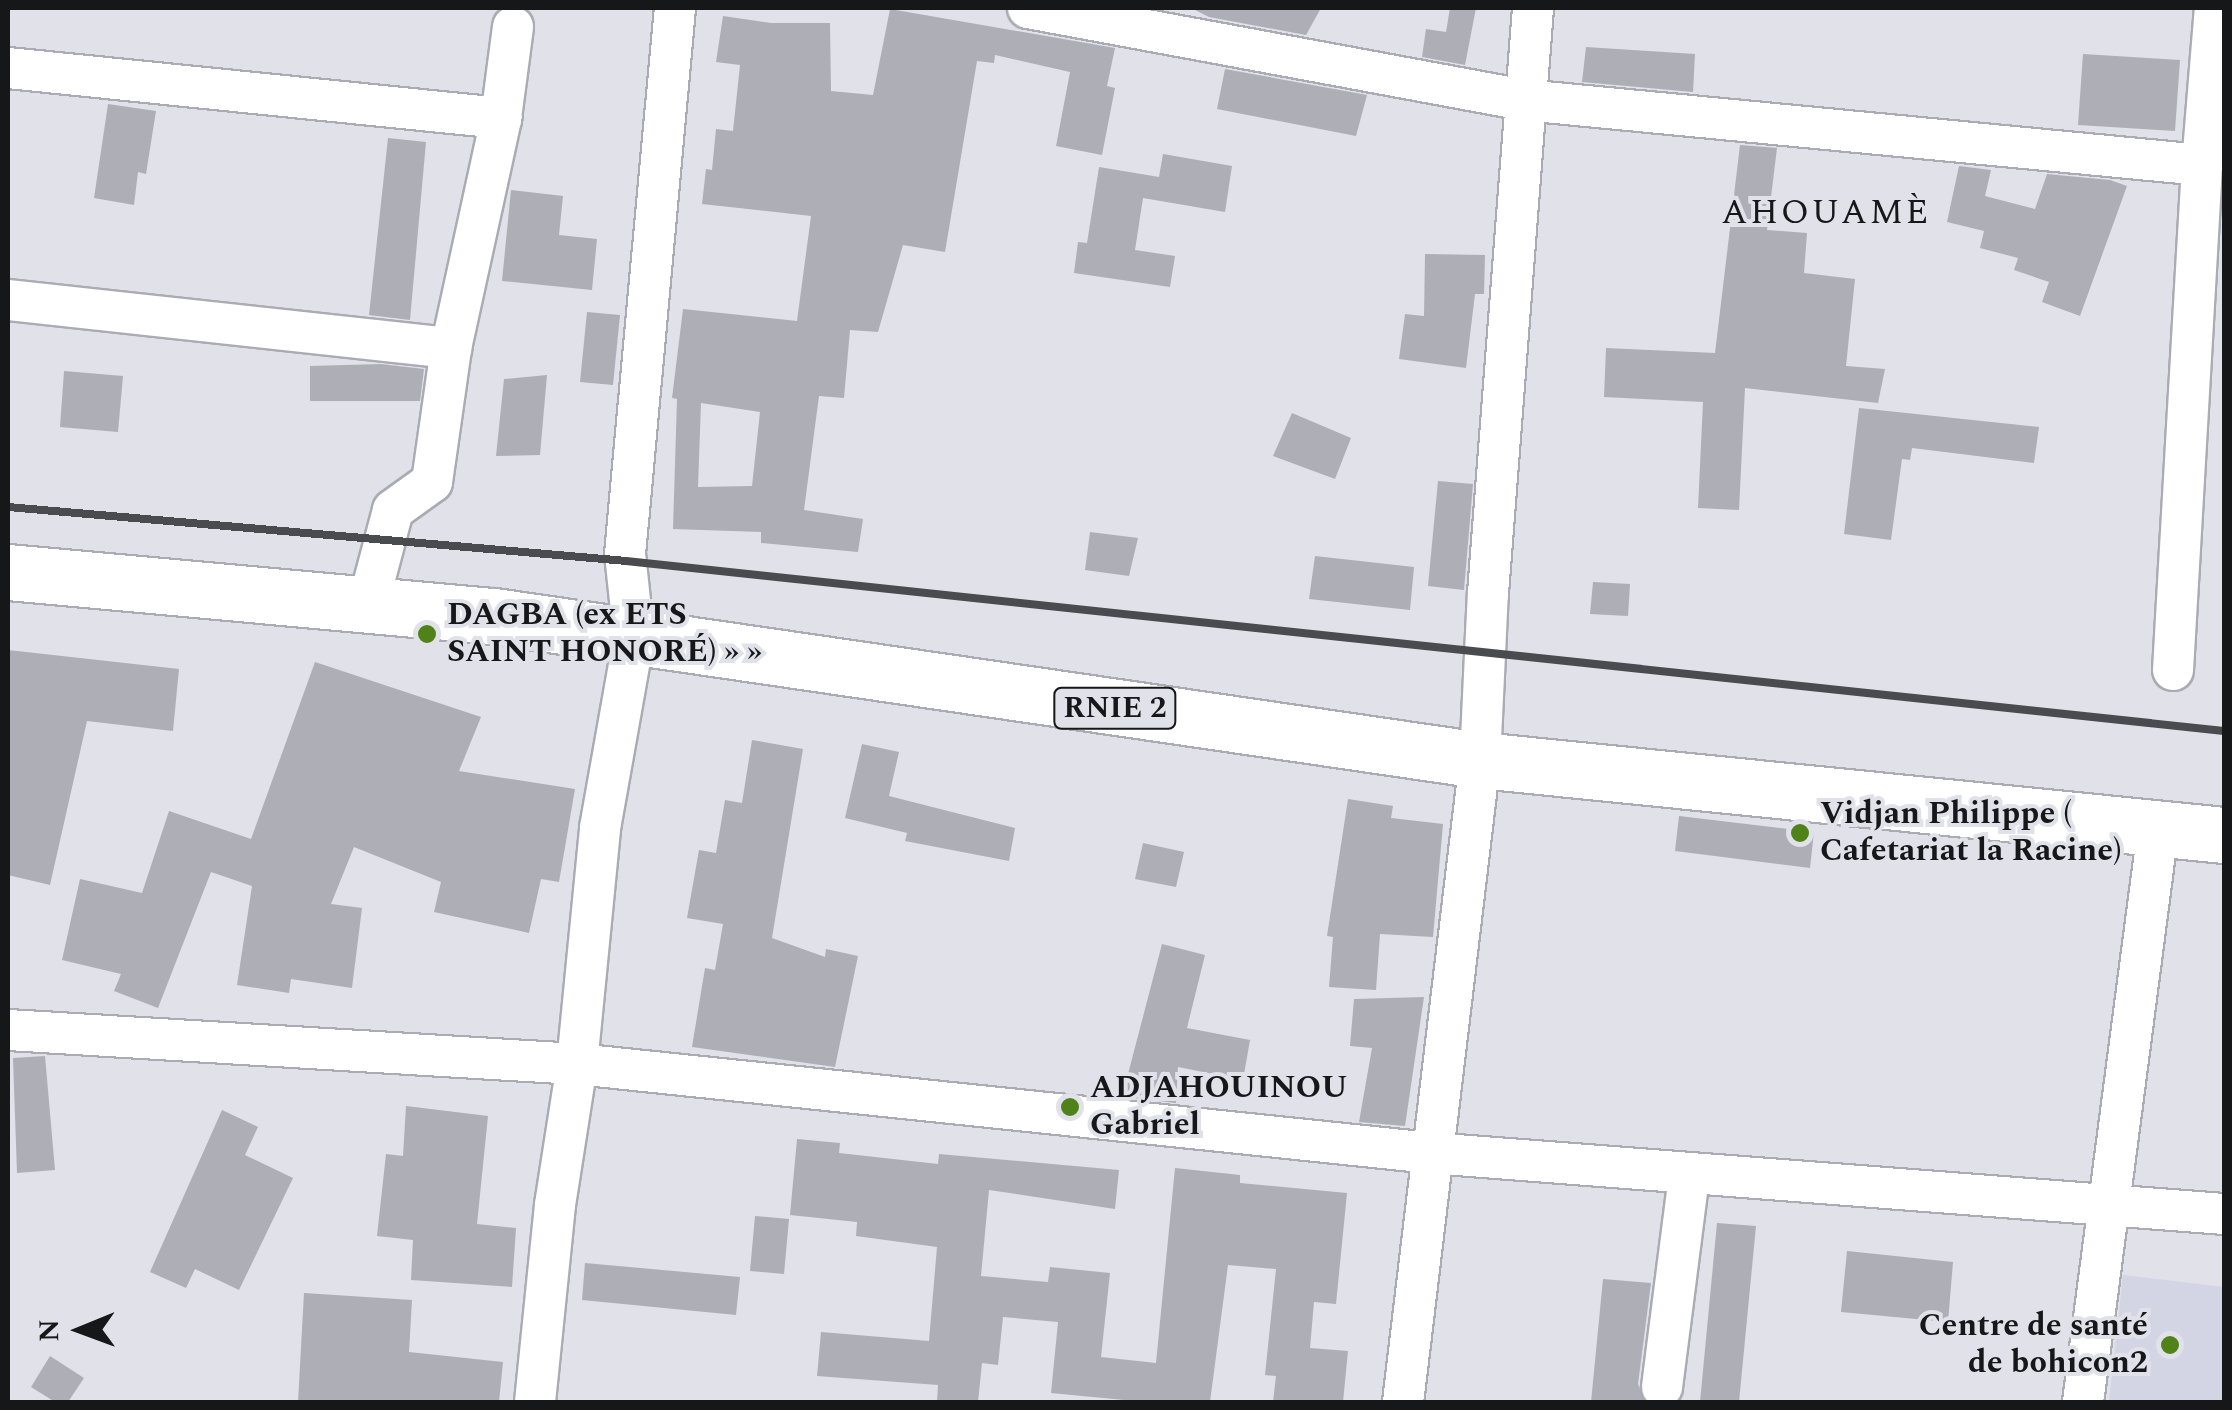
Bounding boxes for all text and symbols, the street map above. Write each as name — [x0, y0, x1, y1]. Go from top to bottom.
district label: AHOUAMÈ — [1721, 192, 1931, 234]
place label: DAGBA (ex ETS SAINT HONORÉ) » » — [447, 597, 762, 672]
marker: DAGBA (ex ETS SAINT HONORÉ) » » — [416, 623, 438, 645]
road number: RNIE 2 — [1052, 683, 1178, 733]
place label: Vidjan Philippe ( Cafetariat la Racine) — [1820, 796, 2122, 871]
marker: Vidjan Philippe ( Cafetariat la Racine) — [1789, 822, 1811, 844]
place label: ADJAHOUINOU Gabriel — [1090, 1070, 1348, 1145]
marker: ADJAHOUINOU Gabriel — [1059, 1096, 1081, 1118]
north arrow — [30, 1280, 130, 1380]
place label: Centre de santé de bohicon2 — [1919, 1308, 2148, 1383]
text: N — [28, 1319, 71, 1342]
marker: Centre de santé de bohicon2 — [2157, 1332, 2183, 1358]

